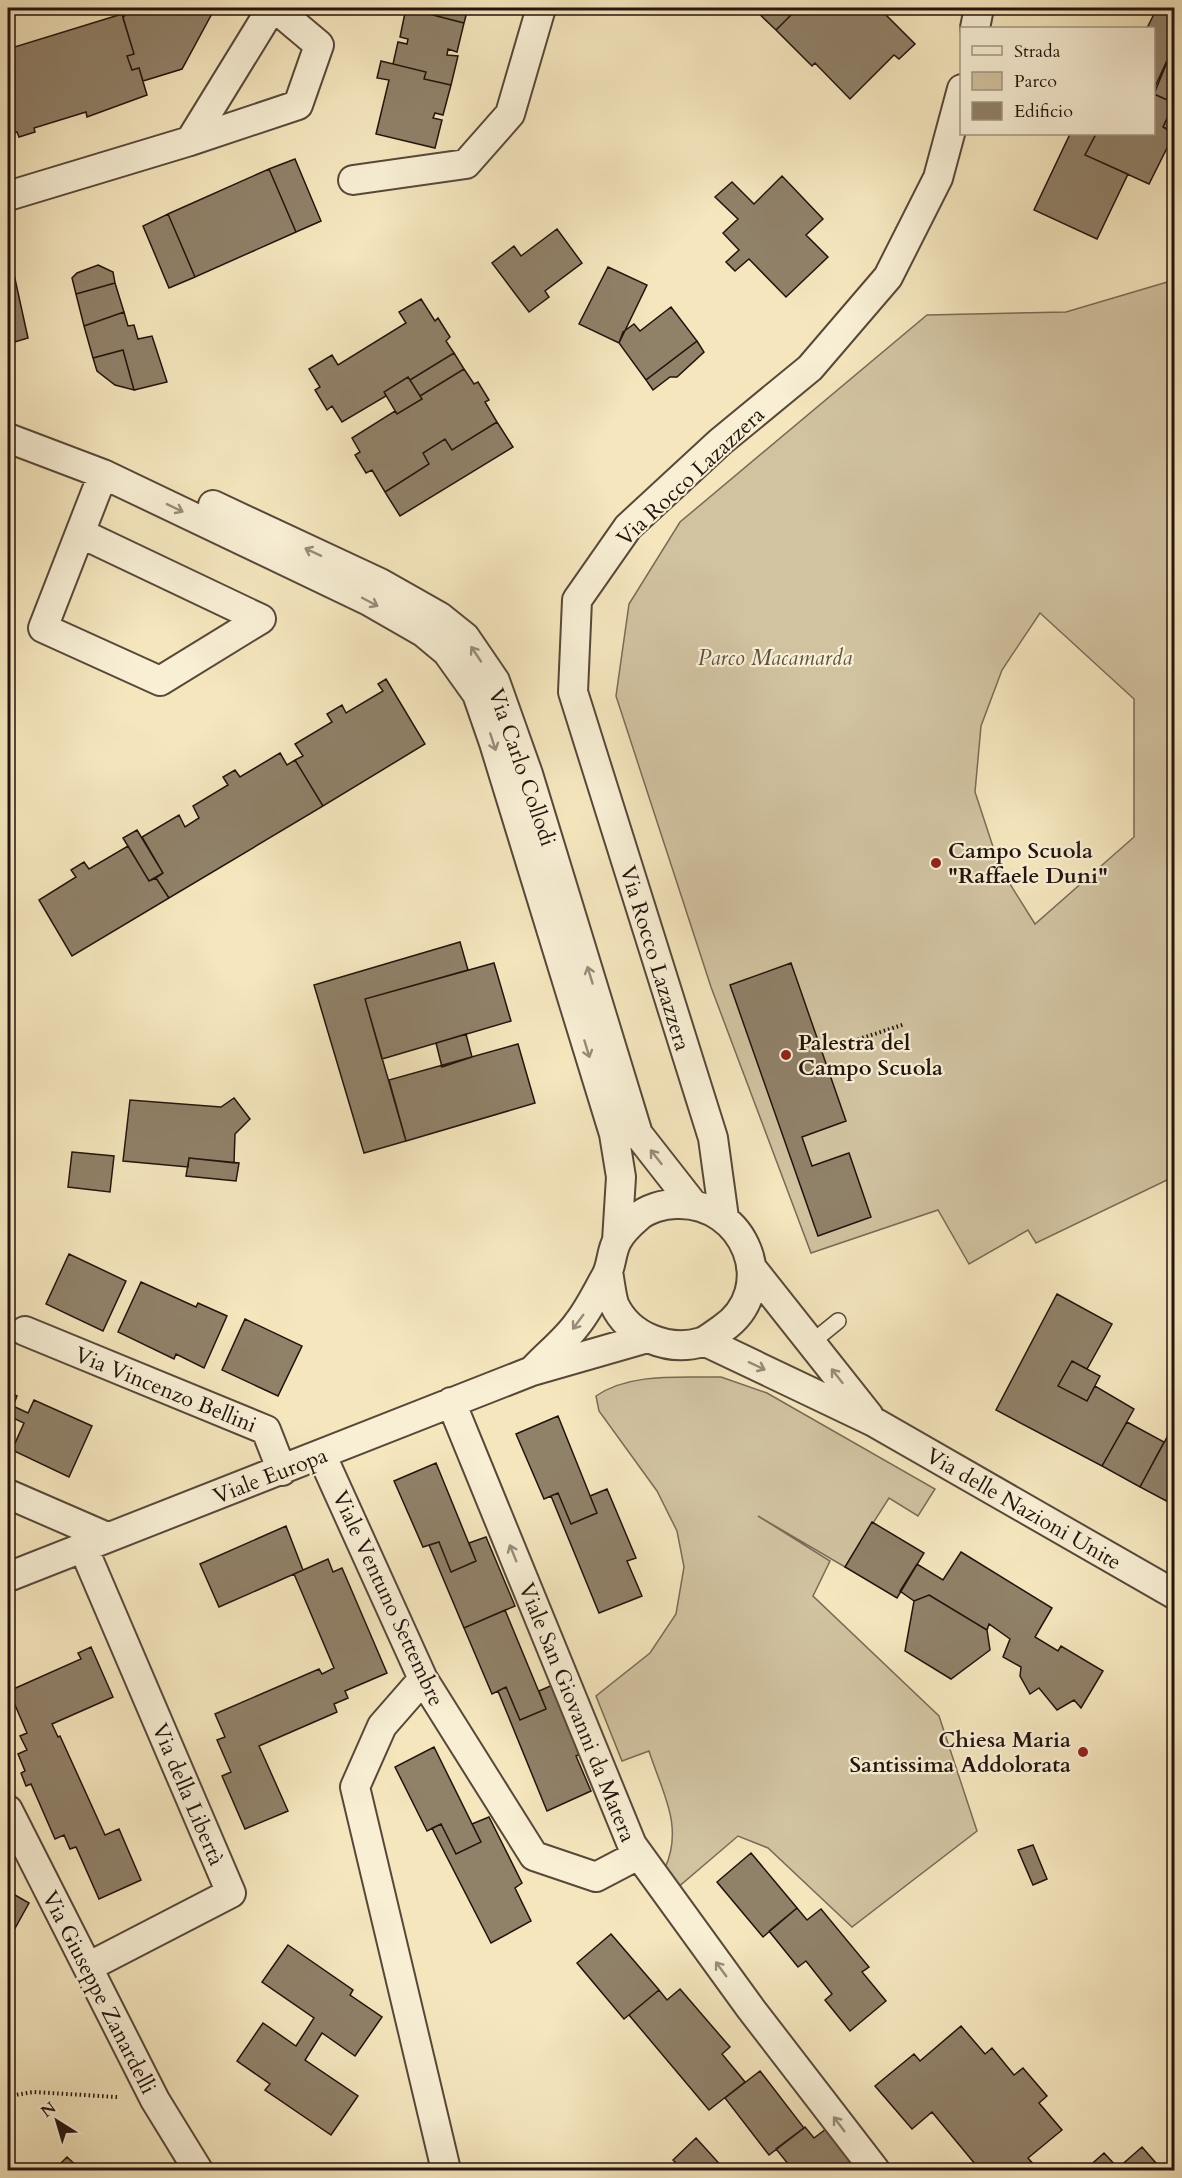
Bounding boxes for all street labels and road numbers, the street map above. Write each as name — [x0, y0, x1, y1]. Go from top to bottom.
street label: Via Rocco Lazazzera — [610, 400, 772, 553]
street label: Via Carlo Collodi — [481, 684, 563, 850]
street label: Via Rocco Lazazzera — [613, 862, 698, 1055]
street label: Via Vincenzo Bellini — [70, 1340, 261, 1440]
street label: Viale Europa — [209, 1440, 332, 1511]
street label: Via delle Nazioni Unite — [920, 1441, 1127, 1577]
street label: Viale Ventuno Settembre — [325, 1486, 451, 1711]
street label: Viale San Giovanni da Matera — [511, 1578, 643, 1847]
street label: Via della Libertà — [145, 1719, 232, 1871]
street label: Via Giuseppe Zanardelli — [35, 1886, 163, 2099]

